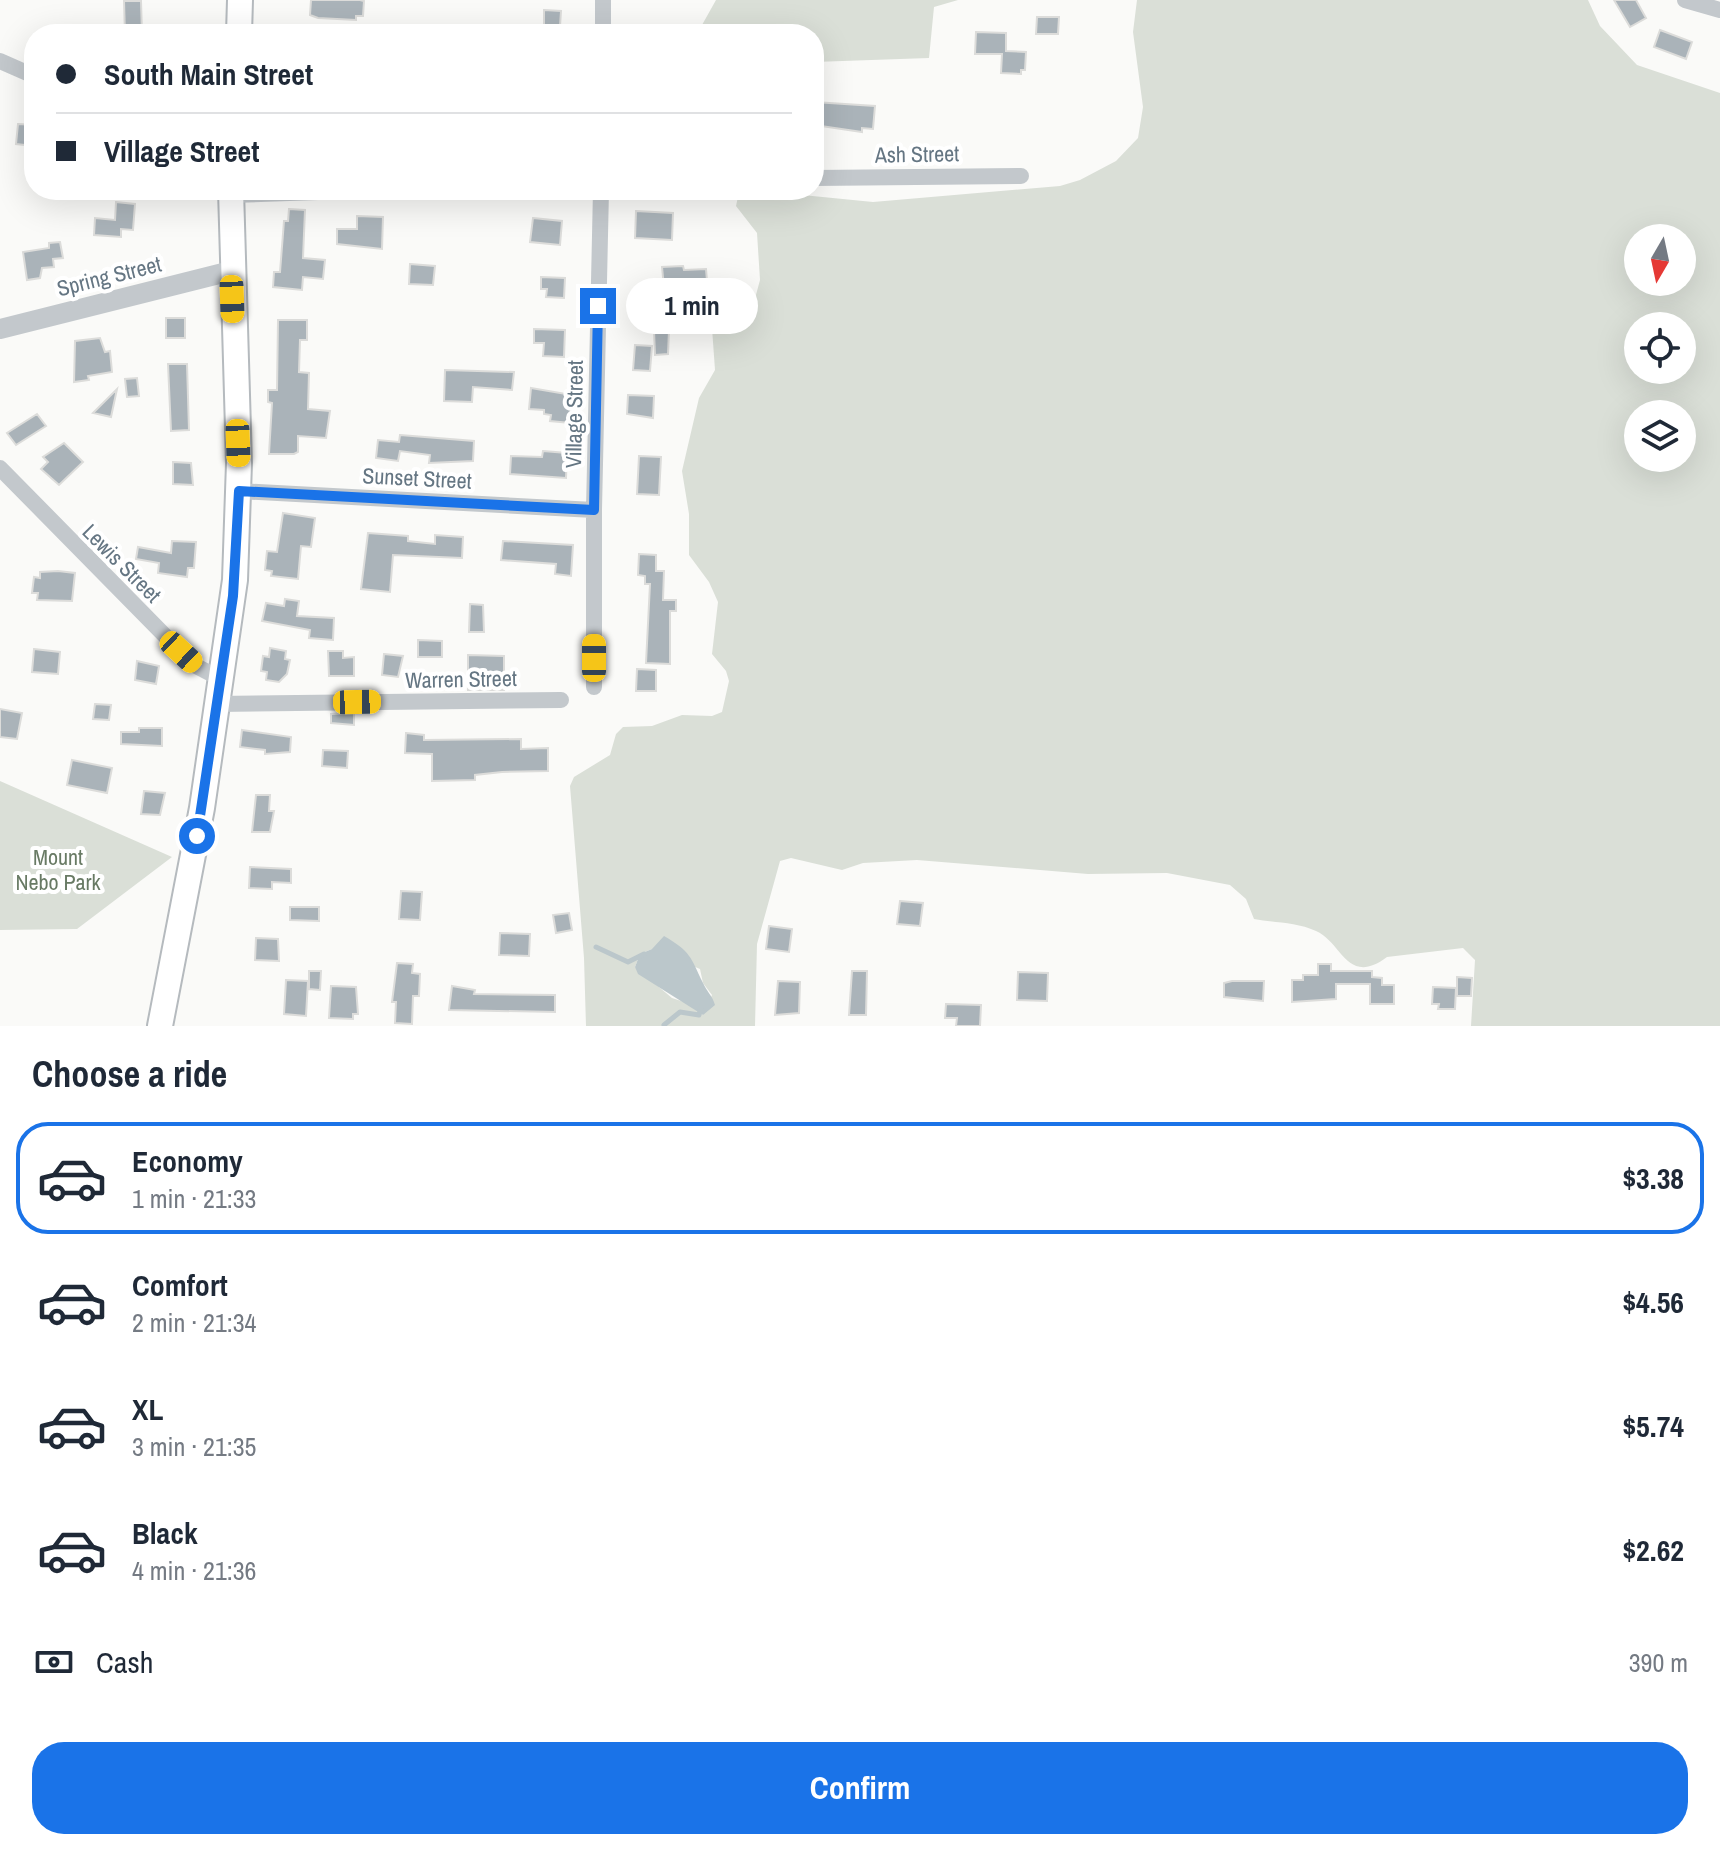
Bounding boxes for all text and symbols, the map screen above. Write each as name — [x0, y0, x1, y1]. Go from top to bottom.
text: South Main Street — [104, 54, 313, 94]
text: Village Street — [104, 131, 259, 171]
street label: Ash Street — [874, 138, 959, 170]
north arrow — [1624, 224, 1696, 296]
map controls — [1624, 224, 1696, 472]
street label: Spring Street — [54, 249, 164, 303]
car — [219, 275, 245, 323]
callout: 1 min — [626, 278, 758, 334]
route end — [580, 288, 616, 324]
text: 1 min — [664, 288, 720, 323]
button: locate — [1624, 312, 1696, 384]
street label: Village Street — [558, 360, 590, 468]
button: layers — [1624, 400, 1696, 472]
car — [225, 419, 251, 467]
street label: Sunset Street — [362, 460, 472, 496]
street label: Lewis Street — [76, 517, 168, 609]
car — [155, 627, 207, 677]
car — [582, 634, 606, 682]
street label: Warren Street — [405, 663, 517, 695]
car — [333, 690, 381, 714]
route start — [179, 818, 215, 854]
park label: Mount Nebo Park — [15, 842, 102, 897]
text: Choose a ride — [32, 1050, 227, 1098]
text: Economy — [132, 1141, 243, 1181]
icon: car — [36, 1142, 108, 1214]
text: $3.38 — [1622, 1158, 1684, 1198]
text: 1 min · 21:33 — [132, 1181, 256, 1216]
text: Comfort — [132, 1265, 228, 1305]
icon: car — [36, 1266, 108, 1338]
text: $4.56 — [1622, 1282, 1684, 1322]
text: 2 min · 21:34 — [132, 1305, 256, 1340]
text: XL — [132, 1389, 163, 1429]
icon: car — [36, 1390, 108, 1462]
text: $5.74 — [1622, 1406, 1684, 1446]
text: 3 min · 21:35 — [132, 1429, 256, 1464]
text: Black — [132, 1513, 198, 1553]
icon: car — [36, 1514, 108, 1586]
text: $2.62 — [1622, 1530, 1684, 1570]
text: 4 min · 21:36 — [132, 1553, 256, 1588]
icon: cash — [32, 1640, 76, 1684]
text: Cash — [96, 1642, 153, 1682]
text: 390 m — [1629, 1645, 1688, 1680]
button: Confirm — [32, 1742, 1688, 1834]

